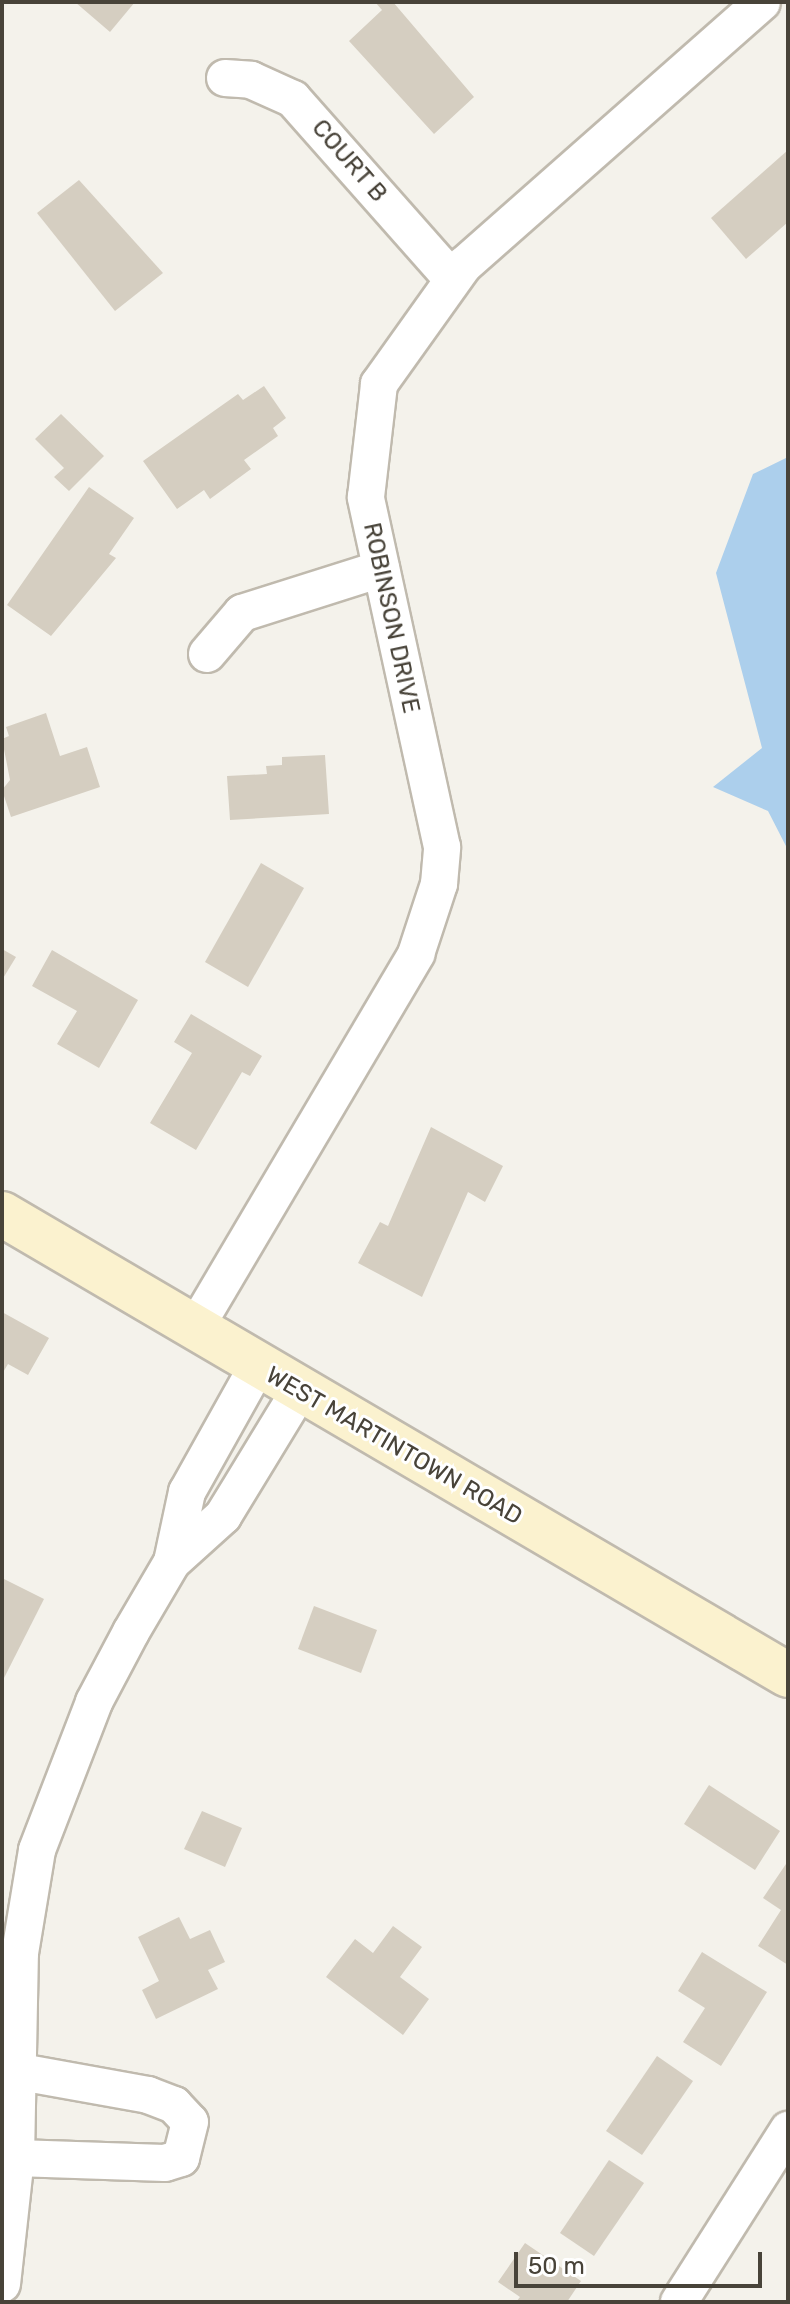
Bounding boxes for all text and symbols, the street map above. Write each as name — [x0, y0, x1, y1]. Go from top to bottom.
street label: COURT B — [305, 114, 393, 208]
street label: ROBINSON DRIVE — [357, 520, 425, 716]
street label: WEST MARTINTOWN ROAD — [261, 1361, 527, 1531]
scale bar — [518, 2236, 766, 2286]
text: 50 m — [528, 2252, 585, 2280]

